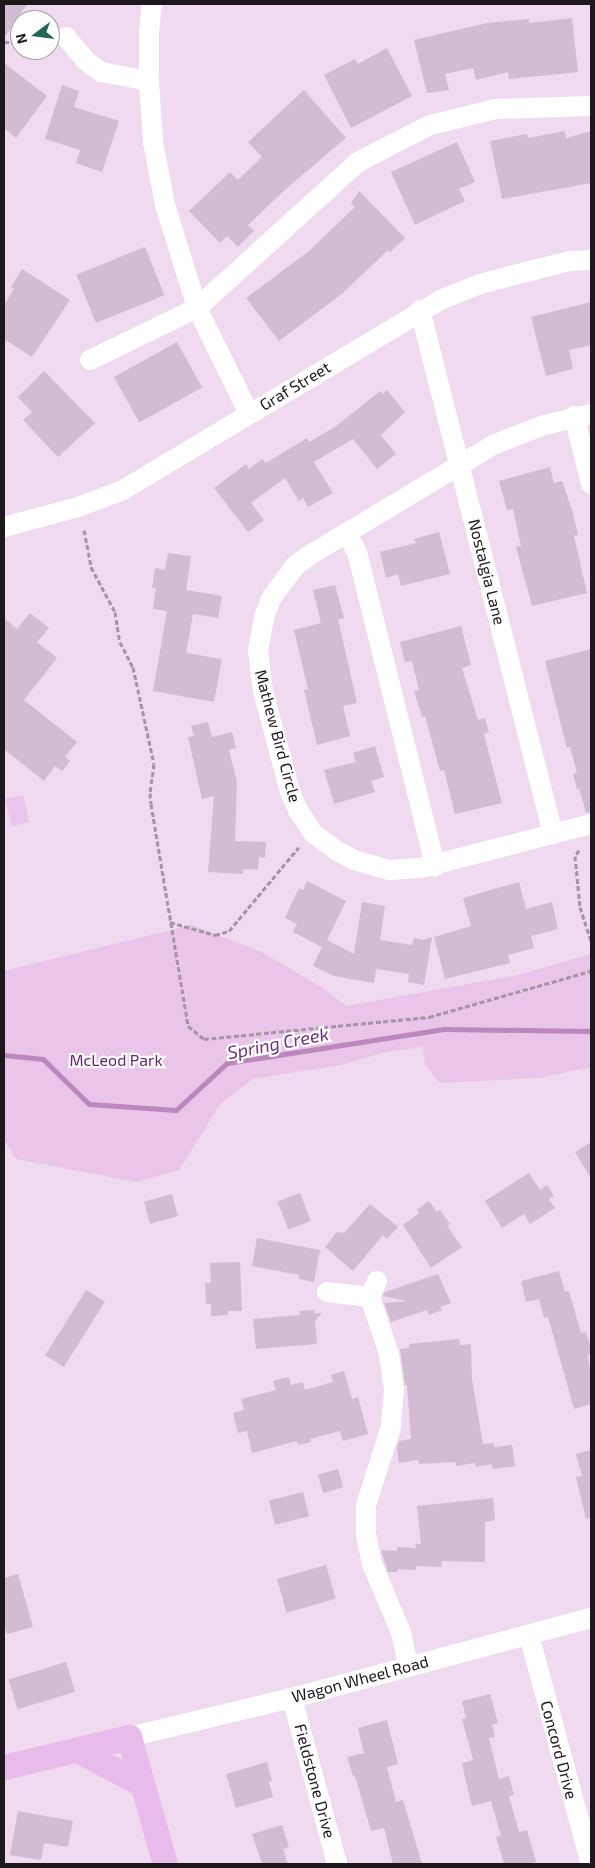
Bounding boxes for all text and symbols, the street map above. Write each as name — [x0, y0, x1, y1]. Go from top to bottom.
north arrow — [10, 10, 60, 60]
text: N — [11, 32, 31, 46]
street label: Graf Street — [256, 357, 334, 415]
street label: Nostalgia Lane — [465, 517, 509, 627]
street label: Mathew Bird Circle — [251, 667, 305, 805]
water label: Spring Creek — [226, 1023, 330, 1063]
park label: McLeod Park — [69, 1050, 163, 1070]
street label: Wagon Wheel Road — [289, 1651, 431, 1707]
street label: Concord Drive — [537, 1699, 581, 1801]
street label: Fieldstone Drive — [290, 1722, 340, 1840]

